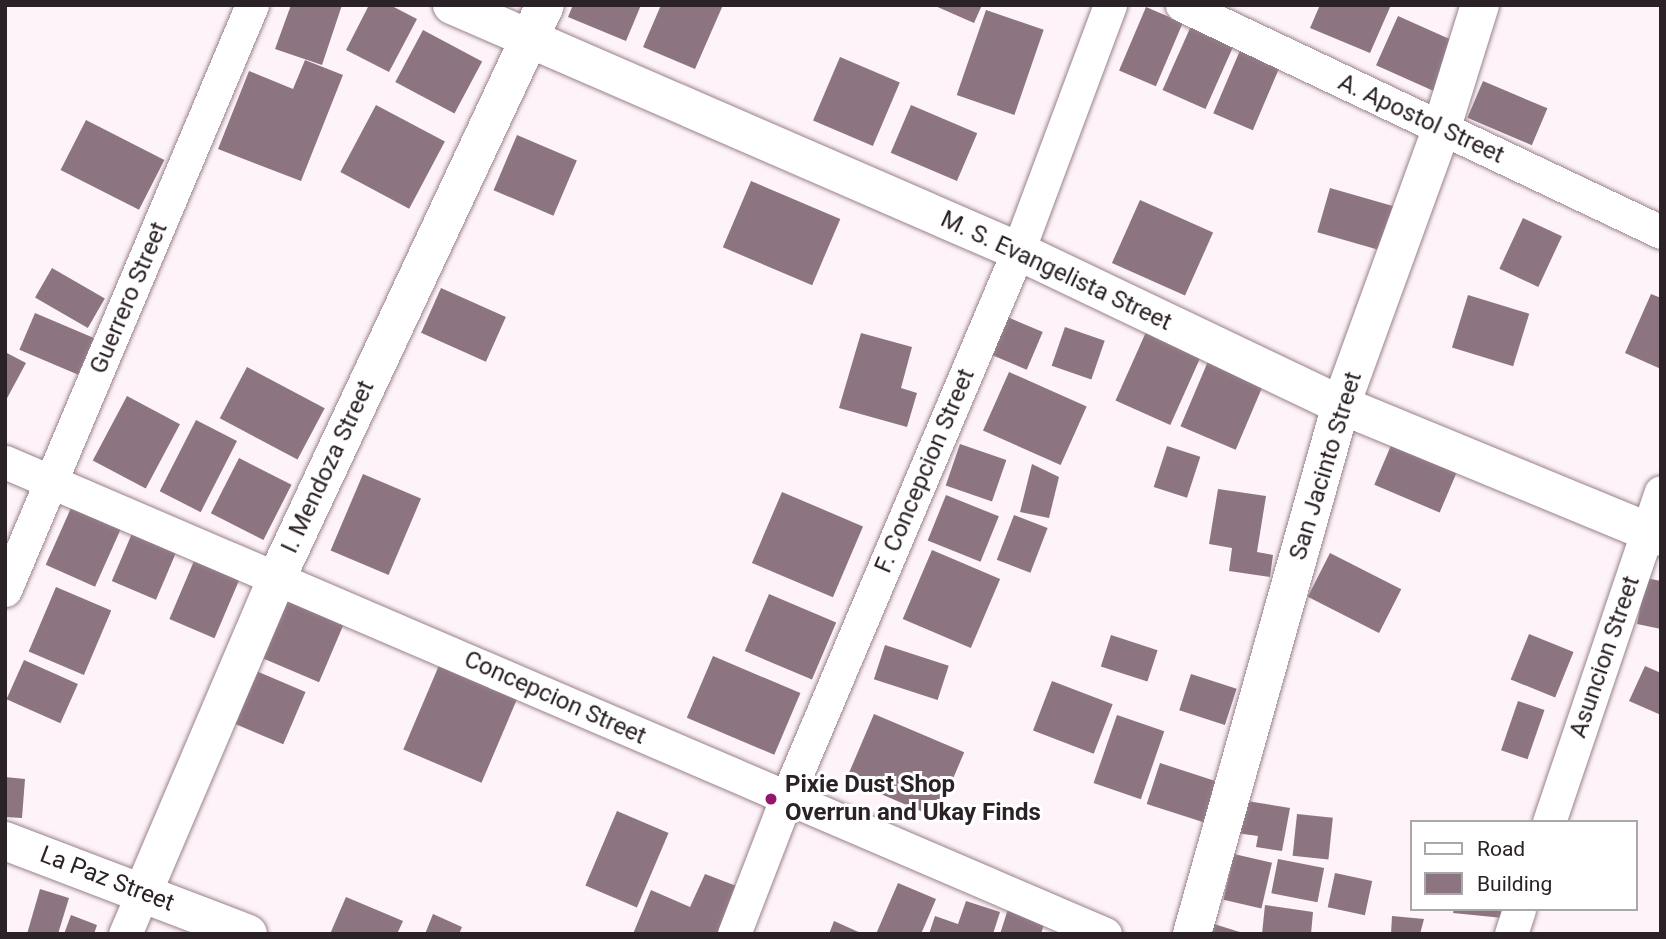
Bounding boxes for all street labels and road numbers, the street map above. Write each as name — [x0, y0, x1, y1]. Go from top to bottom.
street label: A. Apostol Street — [1334, 68, 1508, 170]
street label: M. S. Evangelista Street — [936, 205, 1176, 337]
street label: Guerrero Street — [84, 218, 174, 378]
street label: F. Concepcion Street — [869, 365, 981, 577]
street label: San Jacinto Street — [1284, 369, 1368, 563]
street label: I. Mendoza Street — [275, 376, 381, 558]
street label: Asuncion Street — [1564, 572, 1646, 742]
street label: Concepcion Street — [460, 645, 650, 751]
street label: La Paz Street — [36, 840, 178, 918]

